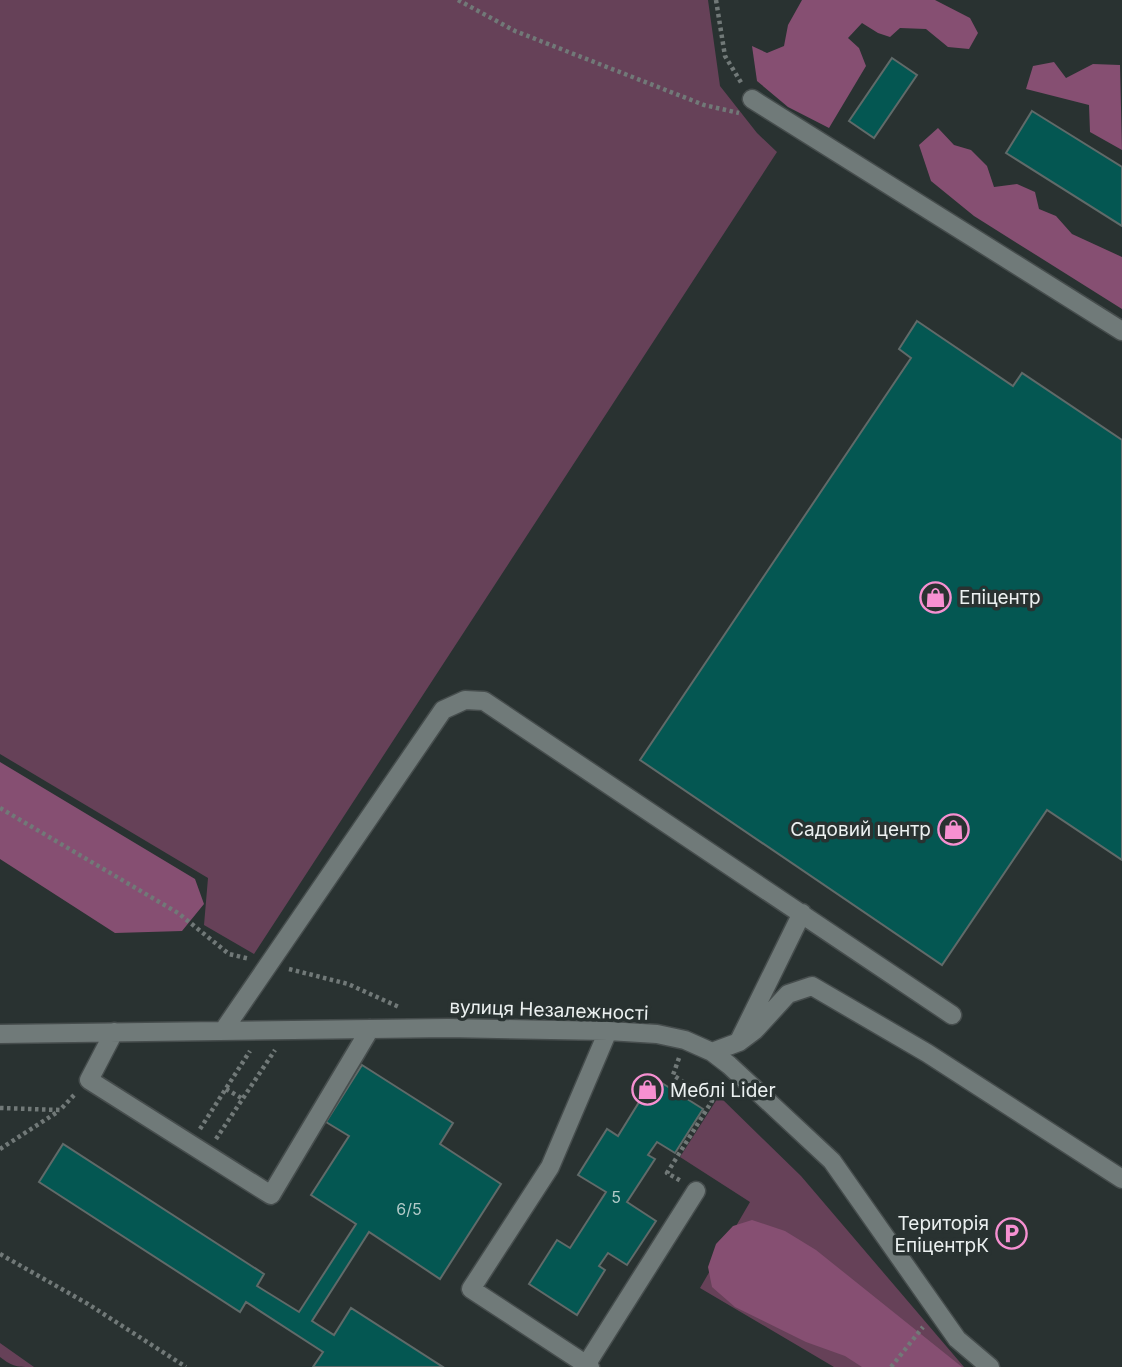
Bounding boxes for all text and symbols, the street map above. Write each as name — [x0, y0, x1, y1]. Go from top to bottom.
shop icon: Епіцентр — [919, 580, 953, 614]
place label: Епіцентр — [959, 586, 1041, 609]
shop icon: Садовий центр — [937, 812, 971, 846]
place label: Садовий центр — [790, 818, 931, 841]
street label: вулиця Незалежності — [449, 995, 649, 1025]
shop icon: Меблі Lider — [630, 1073, 664, 1107]
place label: Меблі Lider — [670, 1079, 776, 1102]
house number: 5 — [611, 1187, 621, 1207]
house number: 6/5 — [396, 1199, 422, 1219]
place label: Територія ЕпіцентрК — [895, 1212, 989, 1257]
parking icon: Територія ЕпіцентрК — [995, 1217, 1029, 1251]

